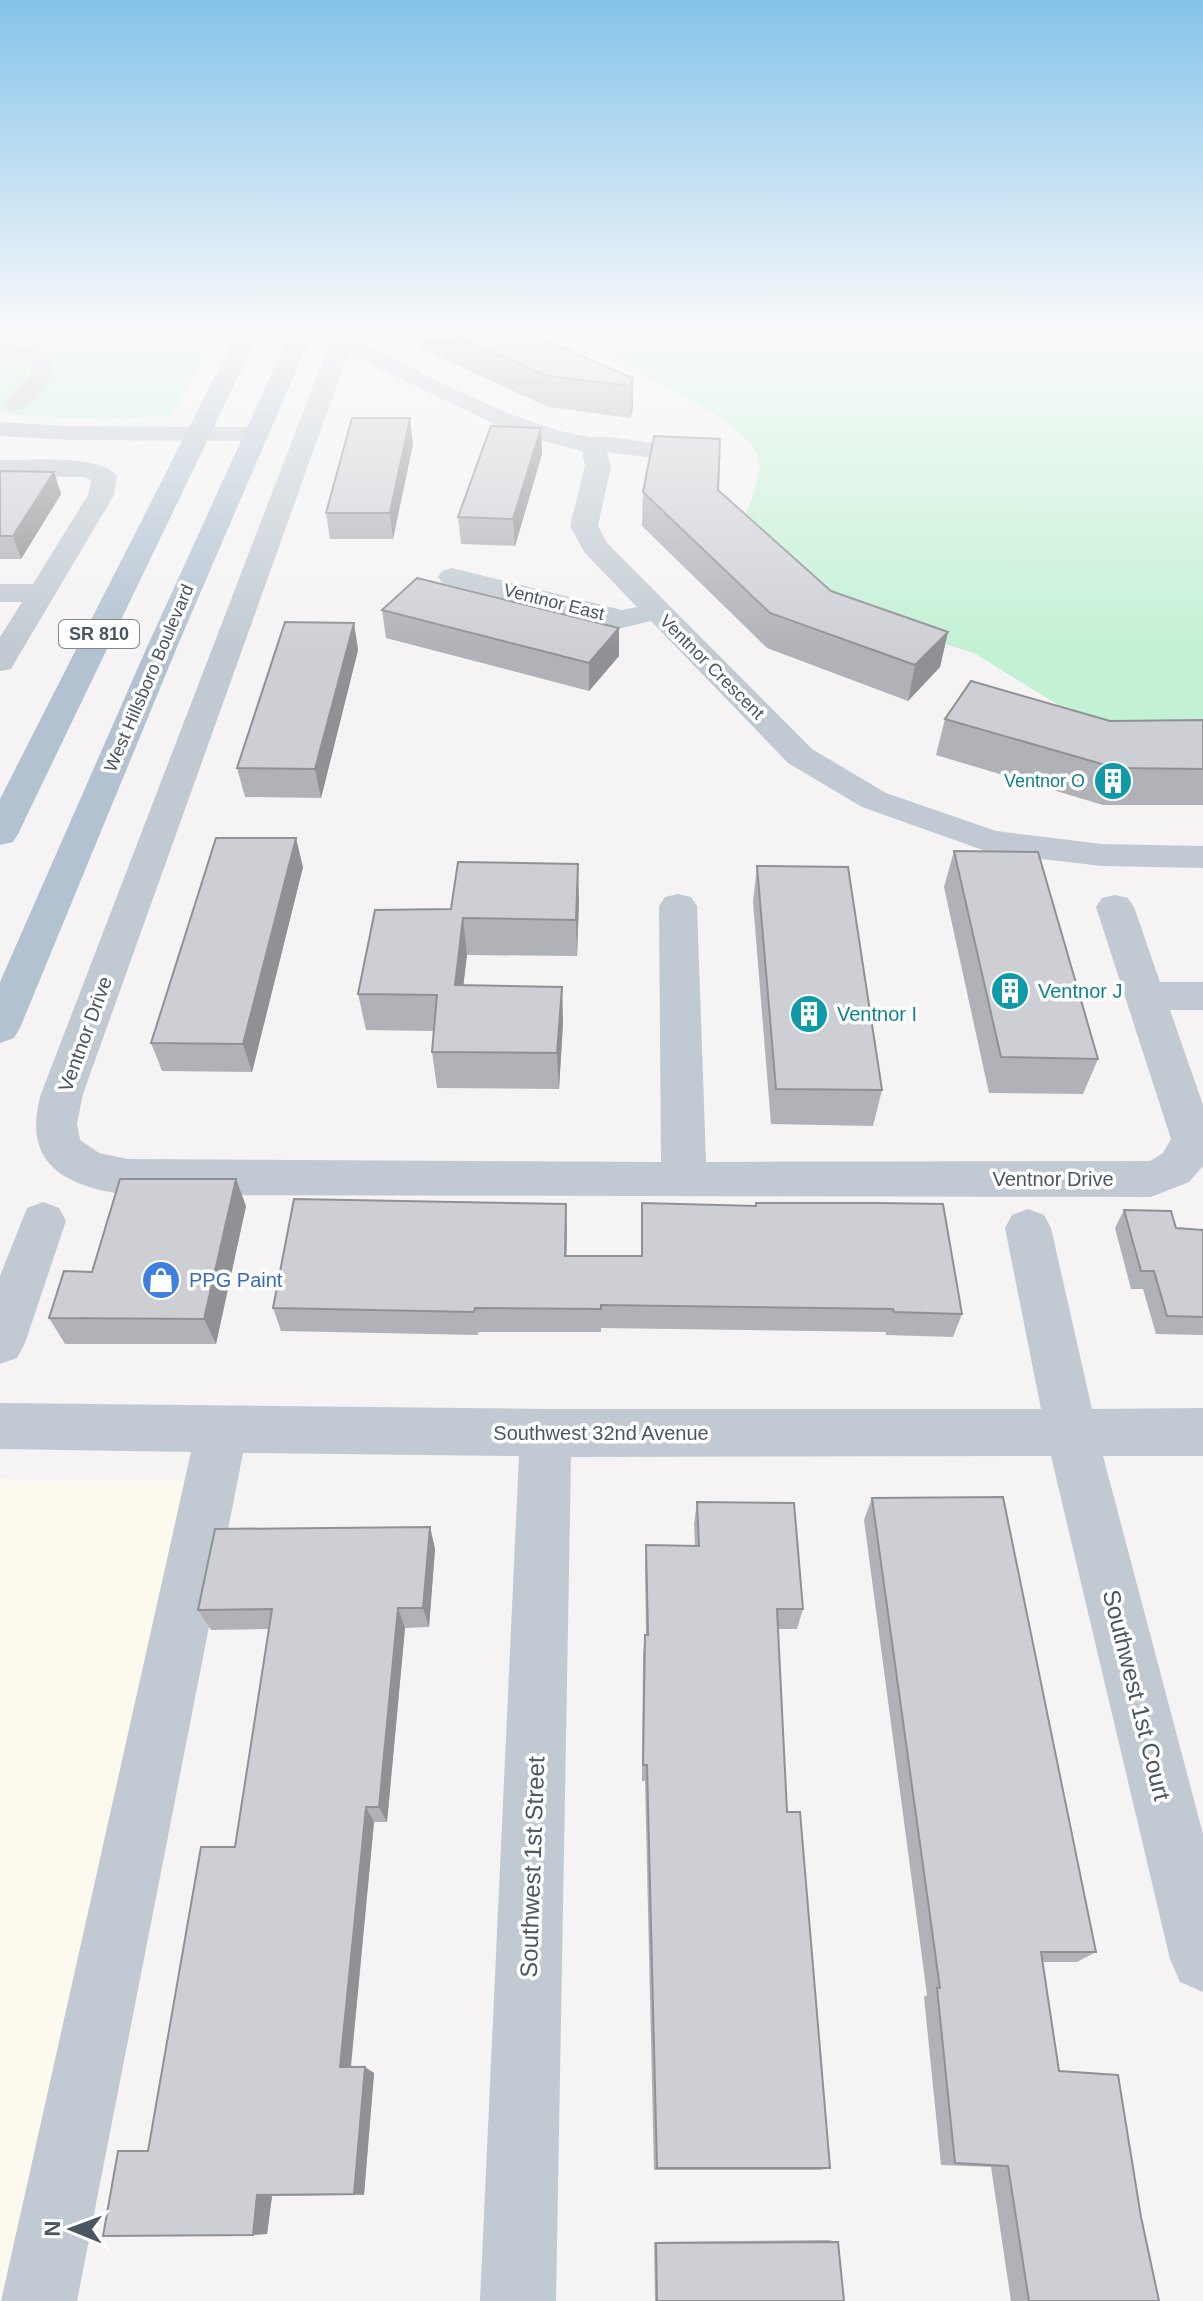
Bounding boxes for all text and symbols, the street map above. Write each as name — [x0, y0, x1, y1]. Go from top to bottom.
street label: Ventnor East — [502, 580, 606, 624]
street label: West Hillsboro Boulevard — [100, 581, 198, 775]
street label: Ventnor Crescent — [656, 611, 768, 723]
road number: SR 810 — [59, 620, 139, 648]
building icon: Ventnor O — [1092, 760, 1134, 802]
place label: Ventnor O — [1004, 771, 1085, 791]
building icon: Ventnor J — [989, 970, 1031, 1012]
street label: Ventnor Drive — [54, 973, 116, 1095]
place label: Ventnor J — [1038, 980, 1123, 1002]
building icon: Ventnor I — [788, 993, 830, 1035]
place label: Ventnor I — [837, 1003, 917, 1025]
street label: Ventnor Drive — [992, 1168, 1114, 1190]
shop icon: PPG Paint — [140, 1259, 182, 1301]
place label: PPG Paint — [189, 1269, 283, 1291]
street label: Southwest 32nd Avenue — [493, 1422, 709, 1444]
street label: Southwest 1st Court — [1098, 1587, 1176, 1803]
street label: Southwest 1st Street — [515, 1756, 549, 1978]
north arrow — [32, 2189, 112, 2269]
text: N — [40, 2220, 65, 2237]

